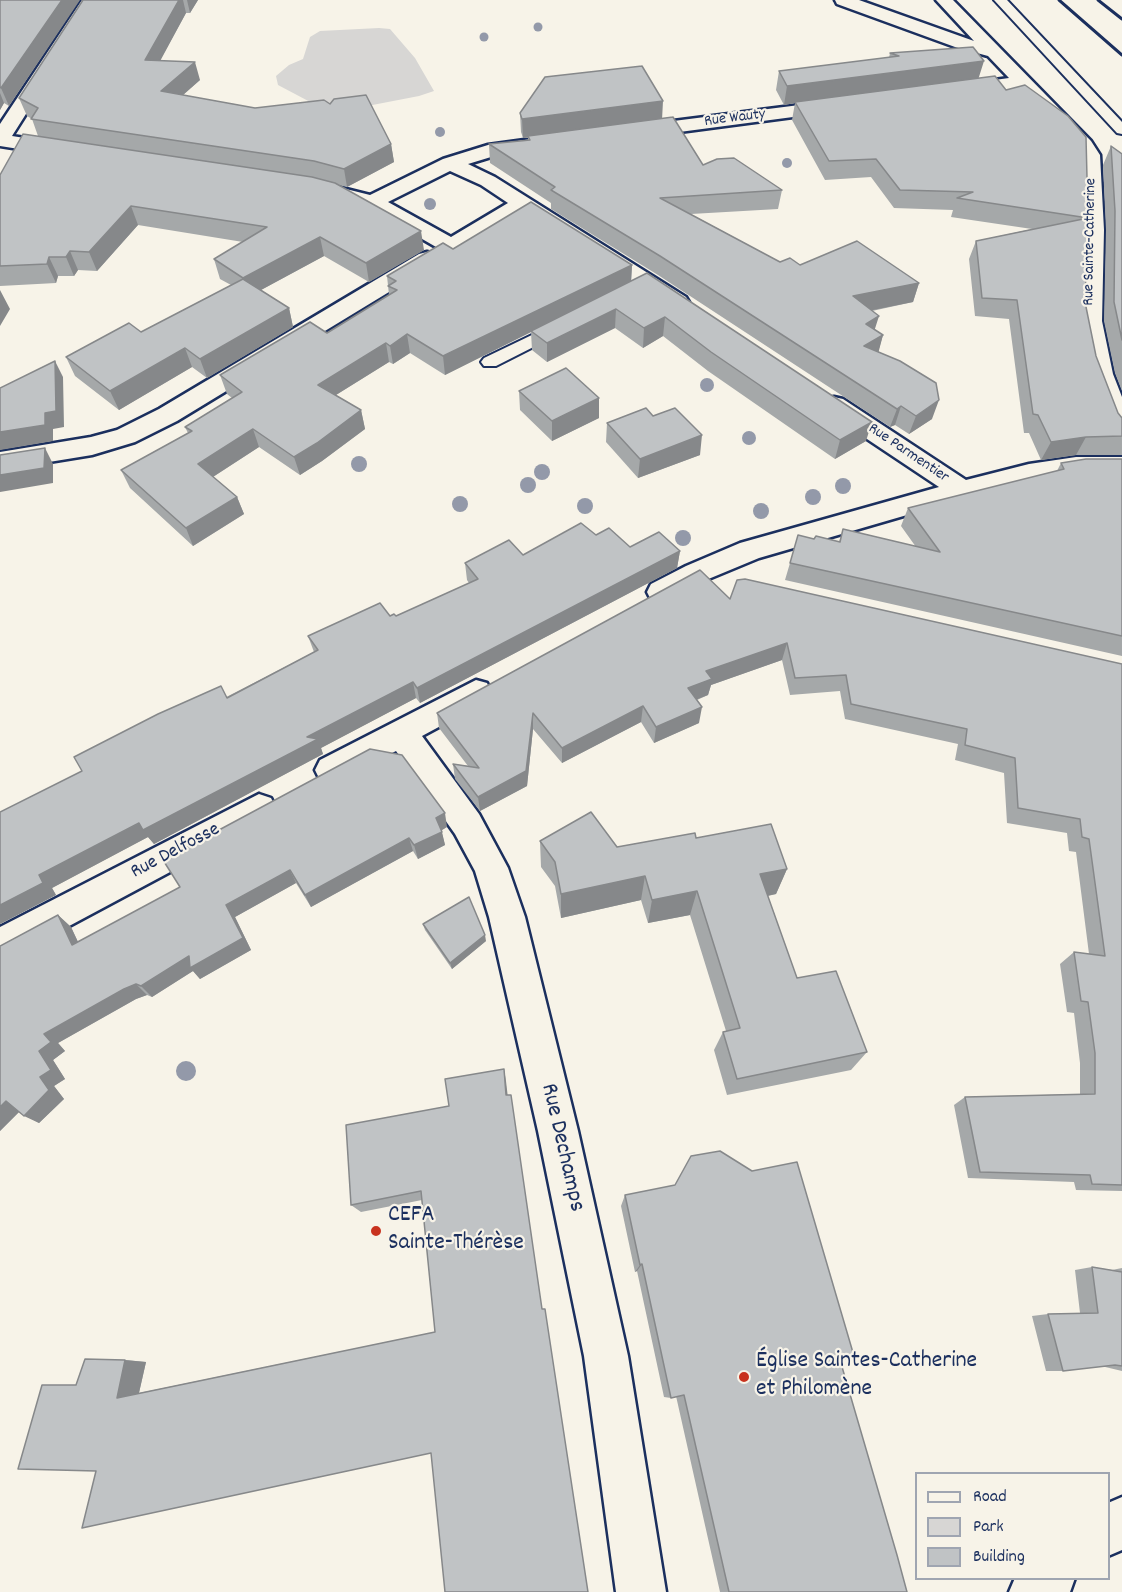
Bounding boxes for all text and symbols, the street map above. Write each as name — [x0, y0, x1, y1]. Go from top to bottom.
street label: Rue Wauty — [703, 106, 767, 132]
street label: Rue Sainte-Catherine — [1080, 178, 1102, 306]
street label: Rue Parmentier — [864, 420, 952, 488]
street label: Rue Delfosse — [127, 819, 225, 885]
street label: Rue Dechamps — [532, 1081, 590, 1215]
place label: CEFA Sainte-Thérèse — [388, 1203, 524, 1259]
marker: CEFA Sainte-Thérèse — [369, 1224, 383, 1238]
place label: Église Saintes-Catherine et Philomène — [756, 1349, 977, 1405]
marker: Église Saintes-Catherine et Philomène — [737, 1370, 751, 1384]
legend — [915, 1472, 1110, 1580]
text: Road — [973, 1485, 1007, 1510]
text: Park — [973, 1515, 1004, 1540]
text: Building — [973, 1545, 1025, 1570]

